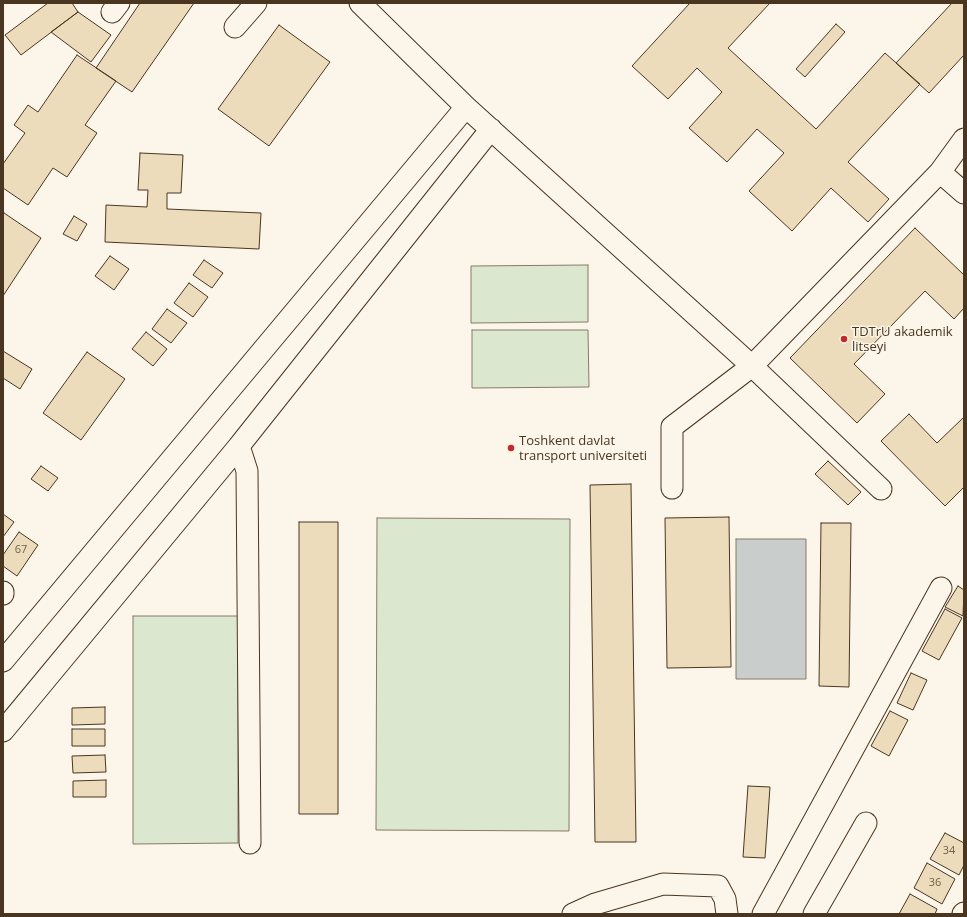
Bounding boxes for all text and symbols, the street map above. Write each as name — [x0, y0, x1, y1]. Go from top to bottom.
place label: TDTrU akademik litseyi — [852, 324, 953, 355]
marker: TDTrU akademik litseyi — [839, 334, 849, 344]
place label: Toshkent davlat transport universiteti — [519, 433, 647, 464]
marker: Toshkent davlat transport universiteti — [506, 443, 516, 453]
house number: 67 — [15, 543, 27, 557]
house number: 34 — [943, 844, 955, 858]
house number: 36 — [929, 876, 941, 890]

